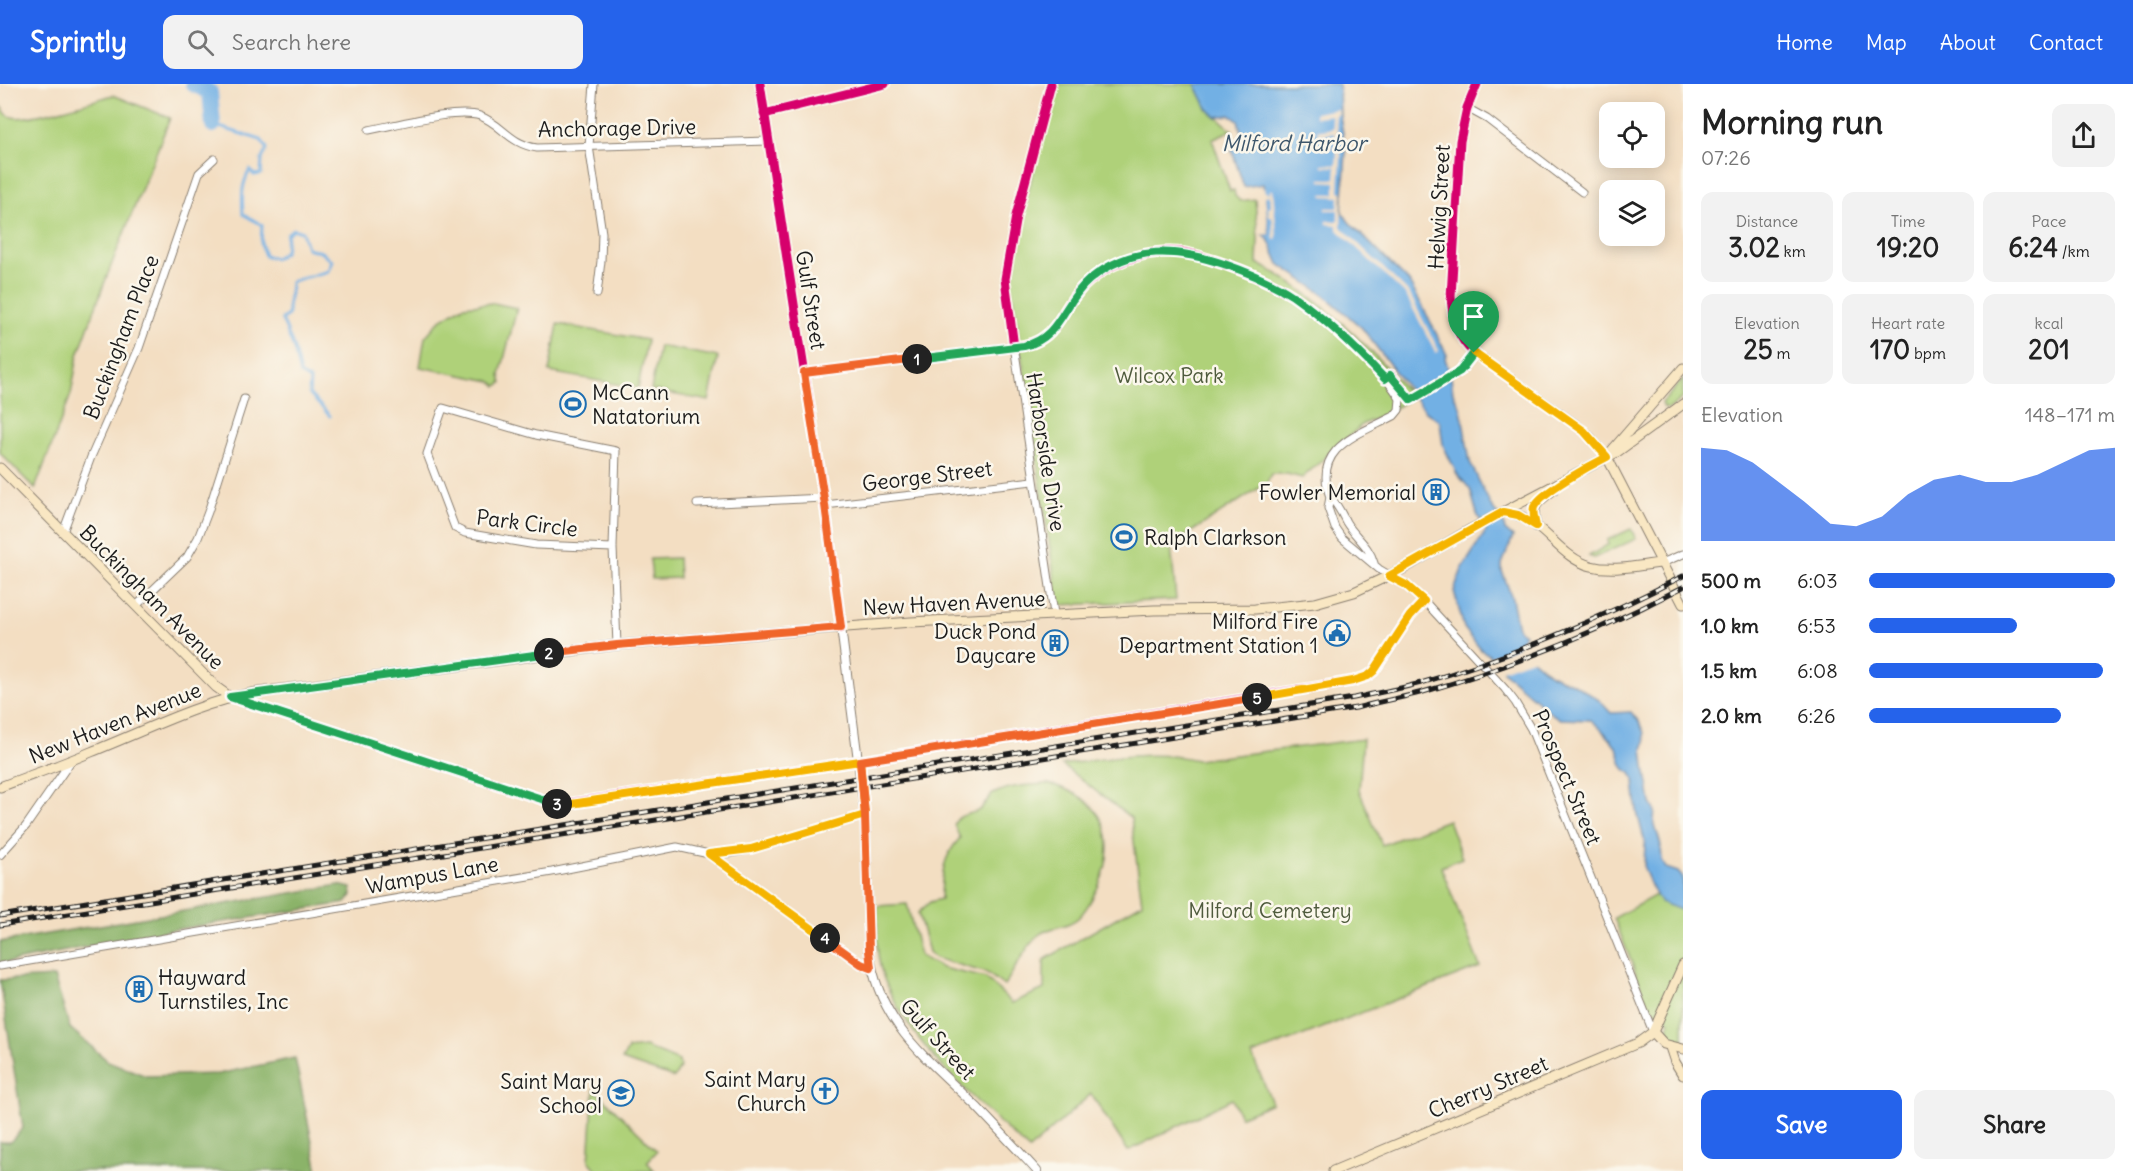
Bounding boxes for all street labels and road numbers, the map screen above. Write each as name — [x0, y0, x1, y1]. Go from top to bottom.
street label: Anchorage Drive — [538, 113, 696, 143]
street label: Helwig Street — [1422, 144, 1456, 270]
street label: Gulf Street — [790, 248, 832, 352]
street label: Buckingham Place — [77, 251, 165, 423]
street label: Harborside Drive — [1020, 371, 1072, 533]
street label: George Street — [860, 455, 994, 497]
street label: Park Circle — [475, 503, 579, 543]
street label: Buckingham Avenue — [74, 519, 230, 675]
street label: New Haven Avenue — [862, 585, 1046, 621]
street label: New Haven Avenue — [25, 676, 205, 770]
street label: Prospect Street — [1526, 705, 1608, 849]
street label: Wampus Lane — [364, 850, 500, 900]
street label: Gulf Street — [894, 993, 982, 1085]
street label: Cherry Street — [1424, 1050, 1552, 1124]

